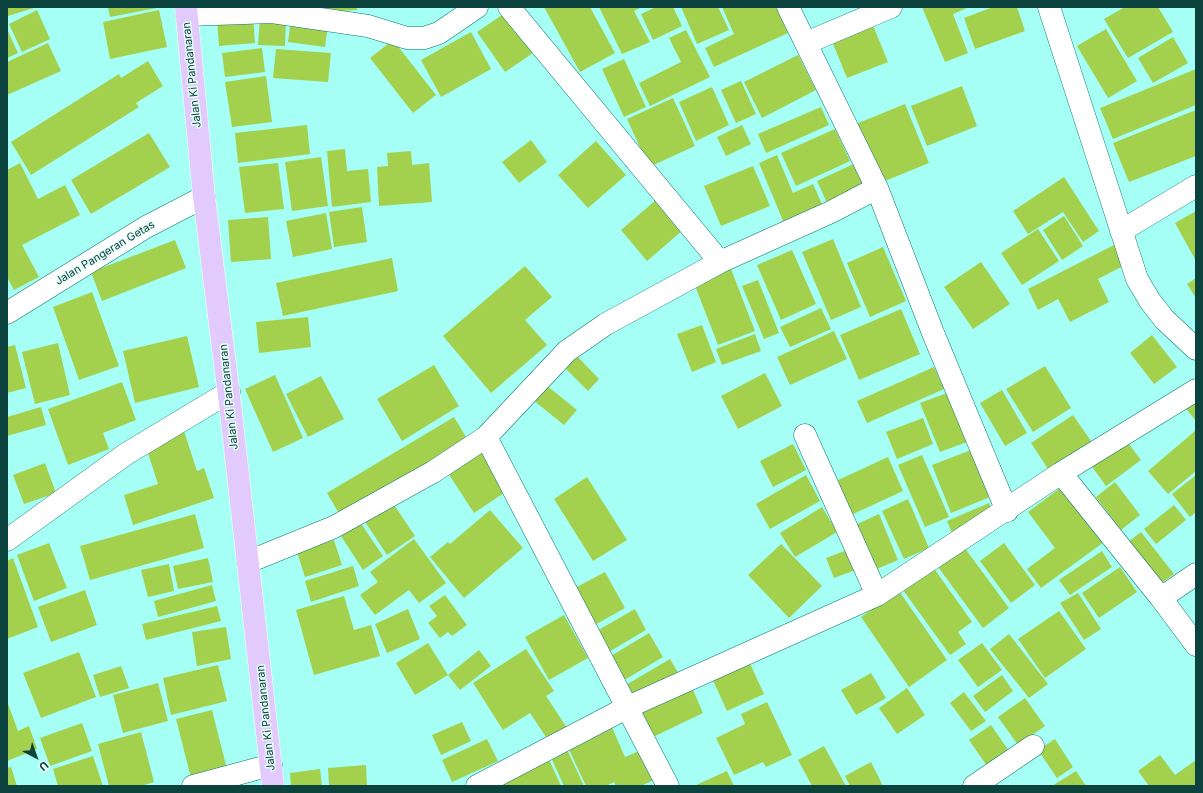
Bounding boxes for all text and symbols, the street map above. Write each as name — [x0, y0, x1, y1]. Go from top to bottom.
street label: Jalan Ki Pandanaran — [180, 21, 204, 129]
street label: Jalan Pangeran Getas — [53, 218, 157, 288]
street label: Jalan Ki Pandanaran — [217, 343, 241, 451]
street label: Jalan Ki Pandanaran — [254, 664, 278, 772]
north arrow — [16, 737, 56, 777]
text: U — [36, 758, 52, 774]

